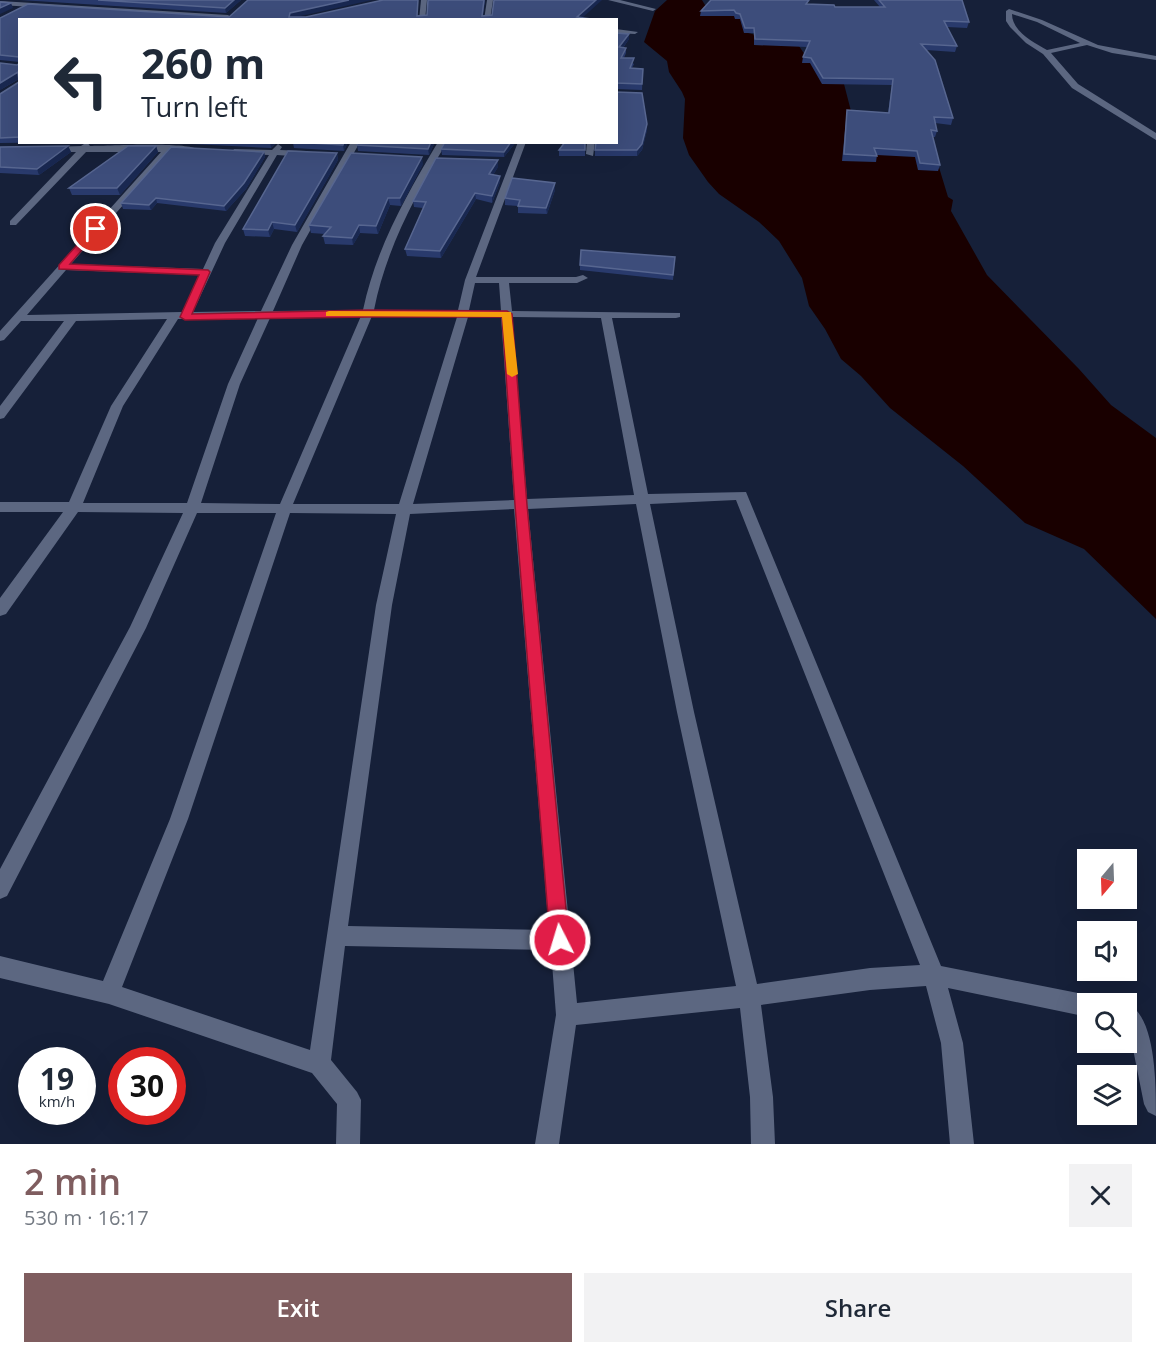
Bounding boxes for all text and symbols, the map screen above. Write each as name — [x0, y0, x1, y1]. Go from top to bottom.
text: 260 m — [141, 34, 265, 91]
icon: left — [42, 42, 120, 120]
text: Turn left — [141, 88, 248, 125]
pin — [70, 203, 121, 254]
icon: arrive — [79, 212, 112, 245]
north arrow — [1077, 849, 1137, 909]
map controls — [1077, 849, 1137, 1125]
position arrow — [528, 908, 592, 972]
button: sound — [1077, 921, 1137, 981]
button: search — [1077, 993, 1137, 1053]
speed limit sign: 30 — [108, 1047, 186, 1125]
text: 19 — [40, 1058, 74, 1099]
button: layers — [1077, 1065, 1137, 1125]
text: km/h — [39, 1091, 75, 1111]
text: 2 min — [24, 1157, 121, 1206]
button: close — [1069, 1164, 1132, 1227]
text: 530 m · 16:17 — [24, 1204, 149, 1231]
button: Exit — [24, 1273, 572, 1342]
button: Share — [584, 1273, 1132, 1342]

